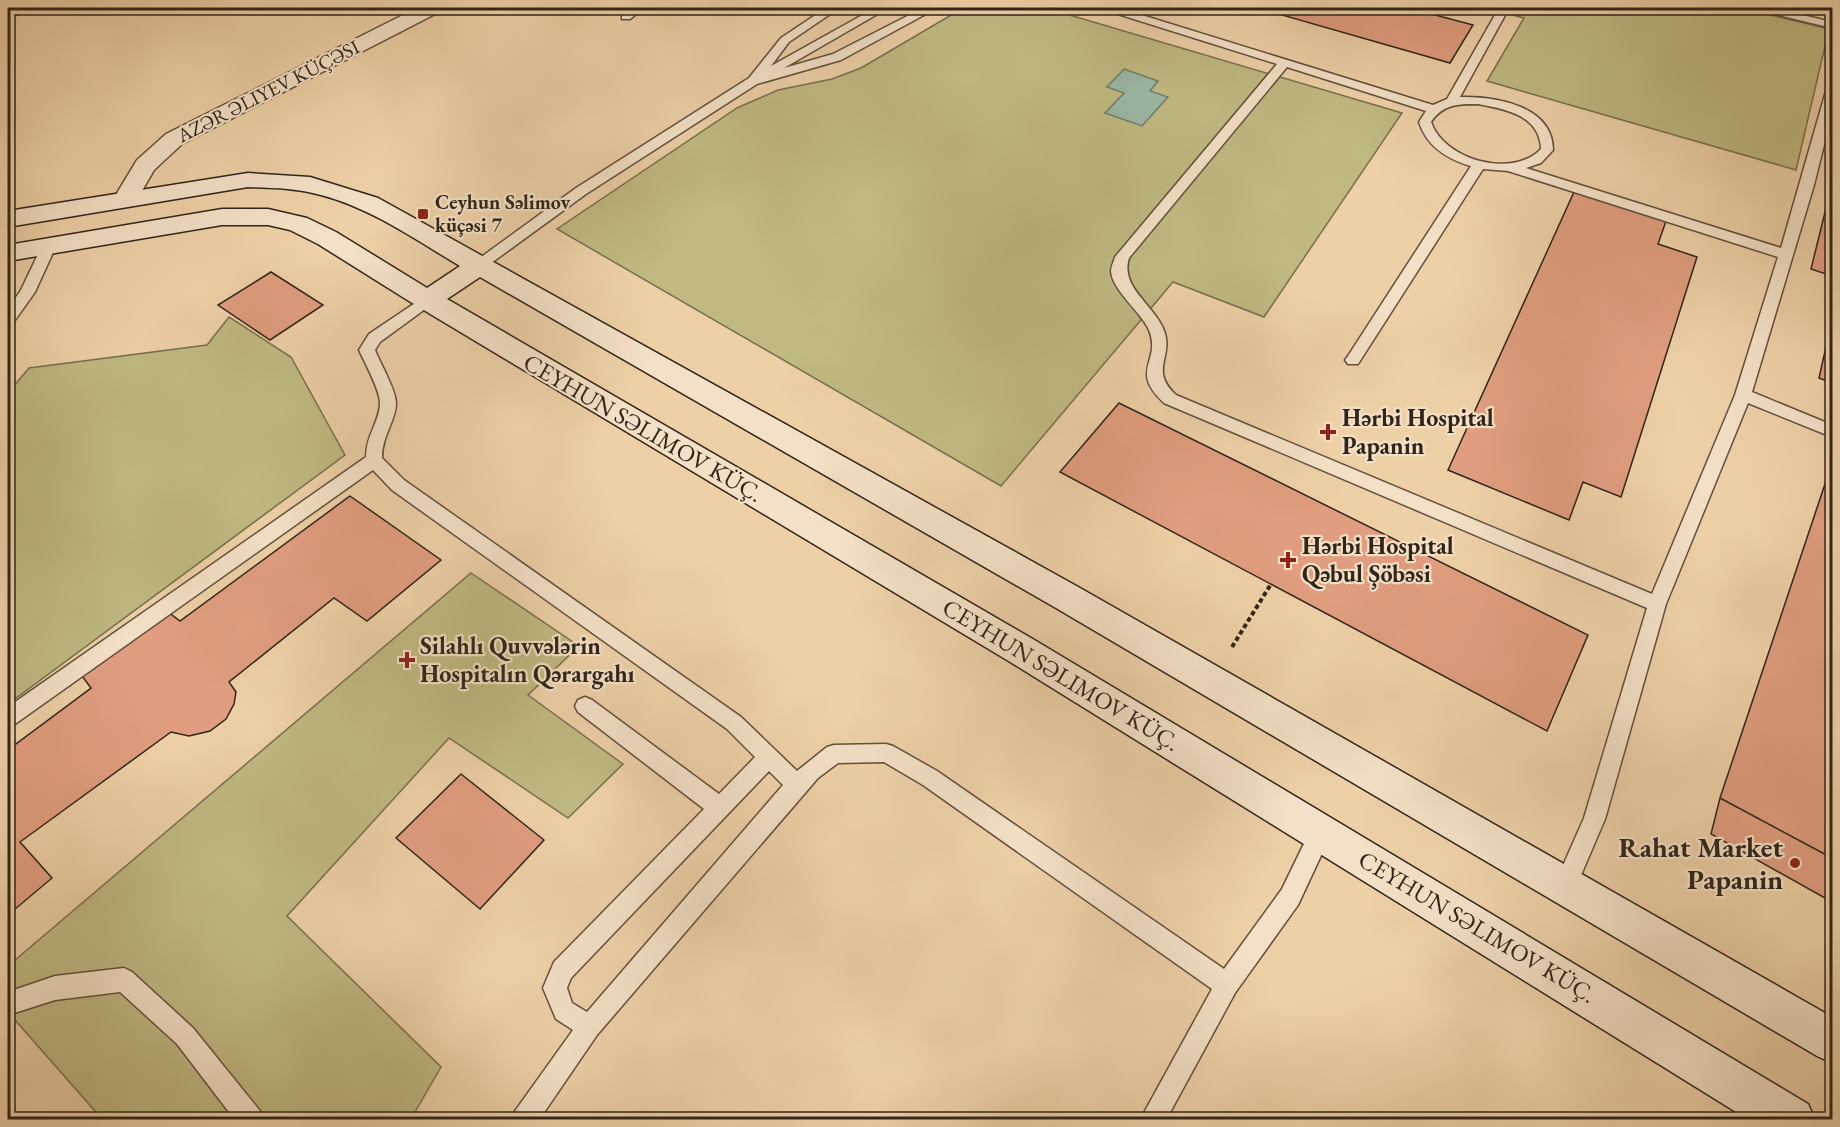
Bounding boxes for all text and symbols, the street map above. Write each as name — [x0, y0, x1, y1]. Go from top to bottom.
street label: AZƏR ƏLIYEV KÜÇƏSI — [171, 34, 364, 149]
place label: Ceyhun Səlimov küçəsi 7 — [435, 189, 571, 238]
marker: Ceyhun Səlimov küçəsi 7 — [416, 207, 430, 221]
street label: CEYHUN SƏLIMOV KÜÇ. — [518, 346, 768, 509]
place label: Hərbi Hospital Papanin — [1342, 402, 1494, 461]
marker: Hərbi Hospital Papanin — [1319, 423, 1337, 441]
place label: Hərbi Hospital Qəbul Şöbəsi — [1302, 530, 1454, 590]
marker: Hərbi Hospital Qəbul Şöbəsi — [1279, 551, 1297, 569]
street label: CEYHUN SƏLIMOV KÜÇ. — [937, 591, 1186, 758]
place label: Silahlı Quvvələrin Hospitalın Qərargahı — [420, 630, 635, 690]
marker: Silahlı Quvvələrin Hospitalın Qərargahı — [398, 651, 416, 669]
place label: Rahat Market Papanin — [1619, 829, 1783, 897]
street label: CEYHUN SƏLIMOV KÜÇ. — [1353, 843, 1602, 1010]
marker: Rahat Market Papanin — [1788, 856, 1802, 870]

